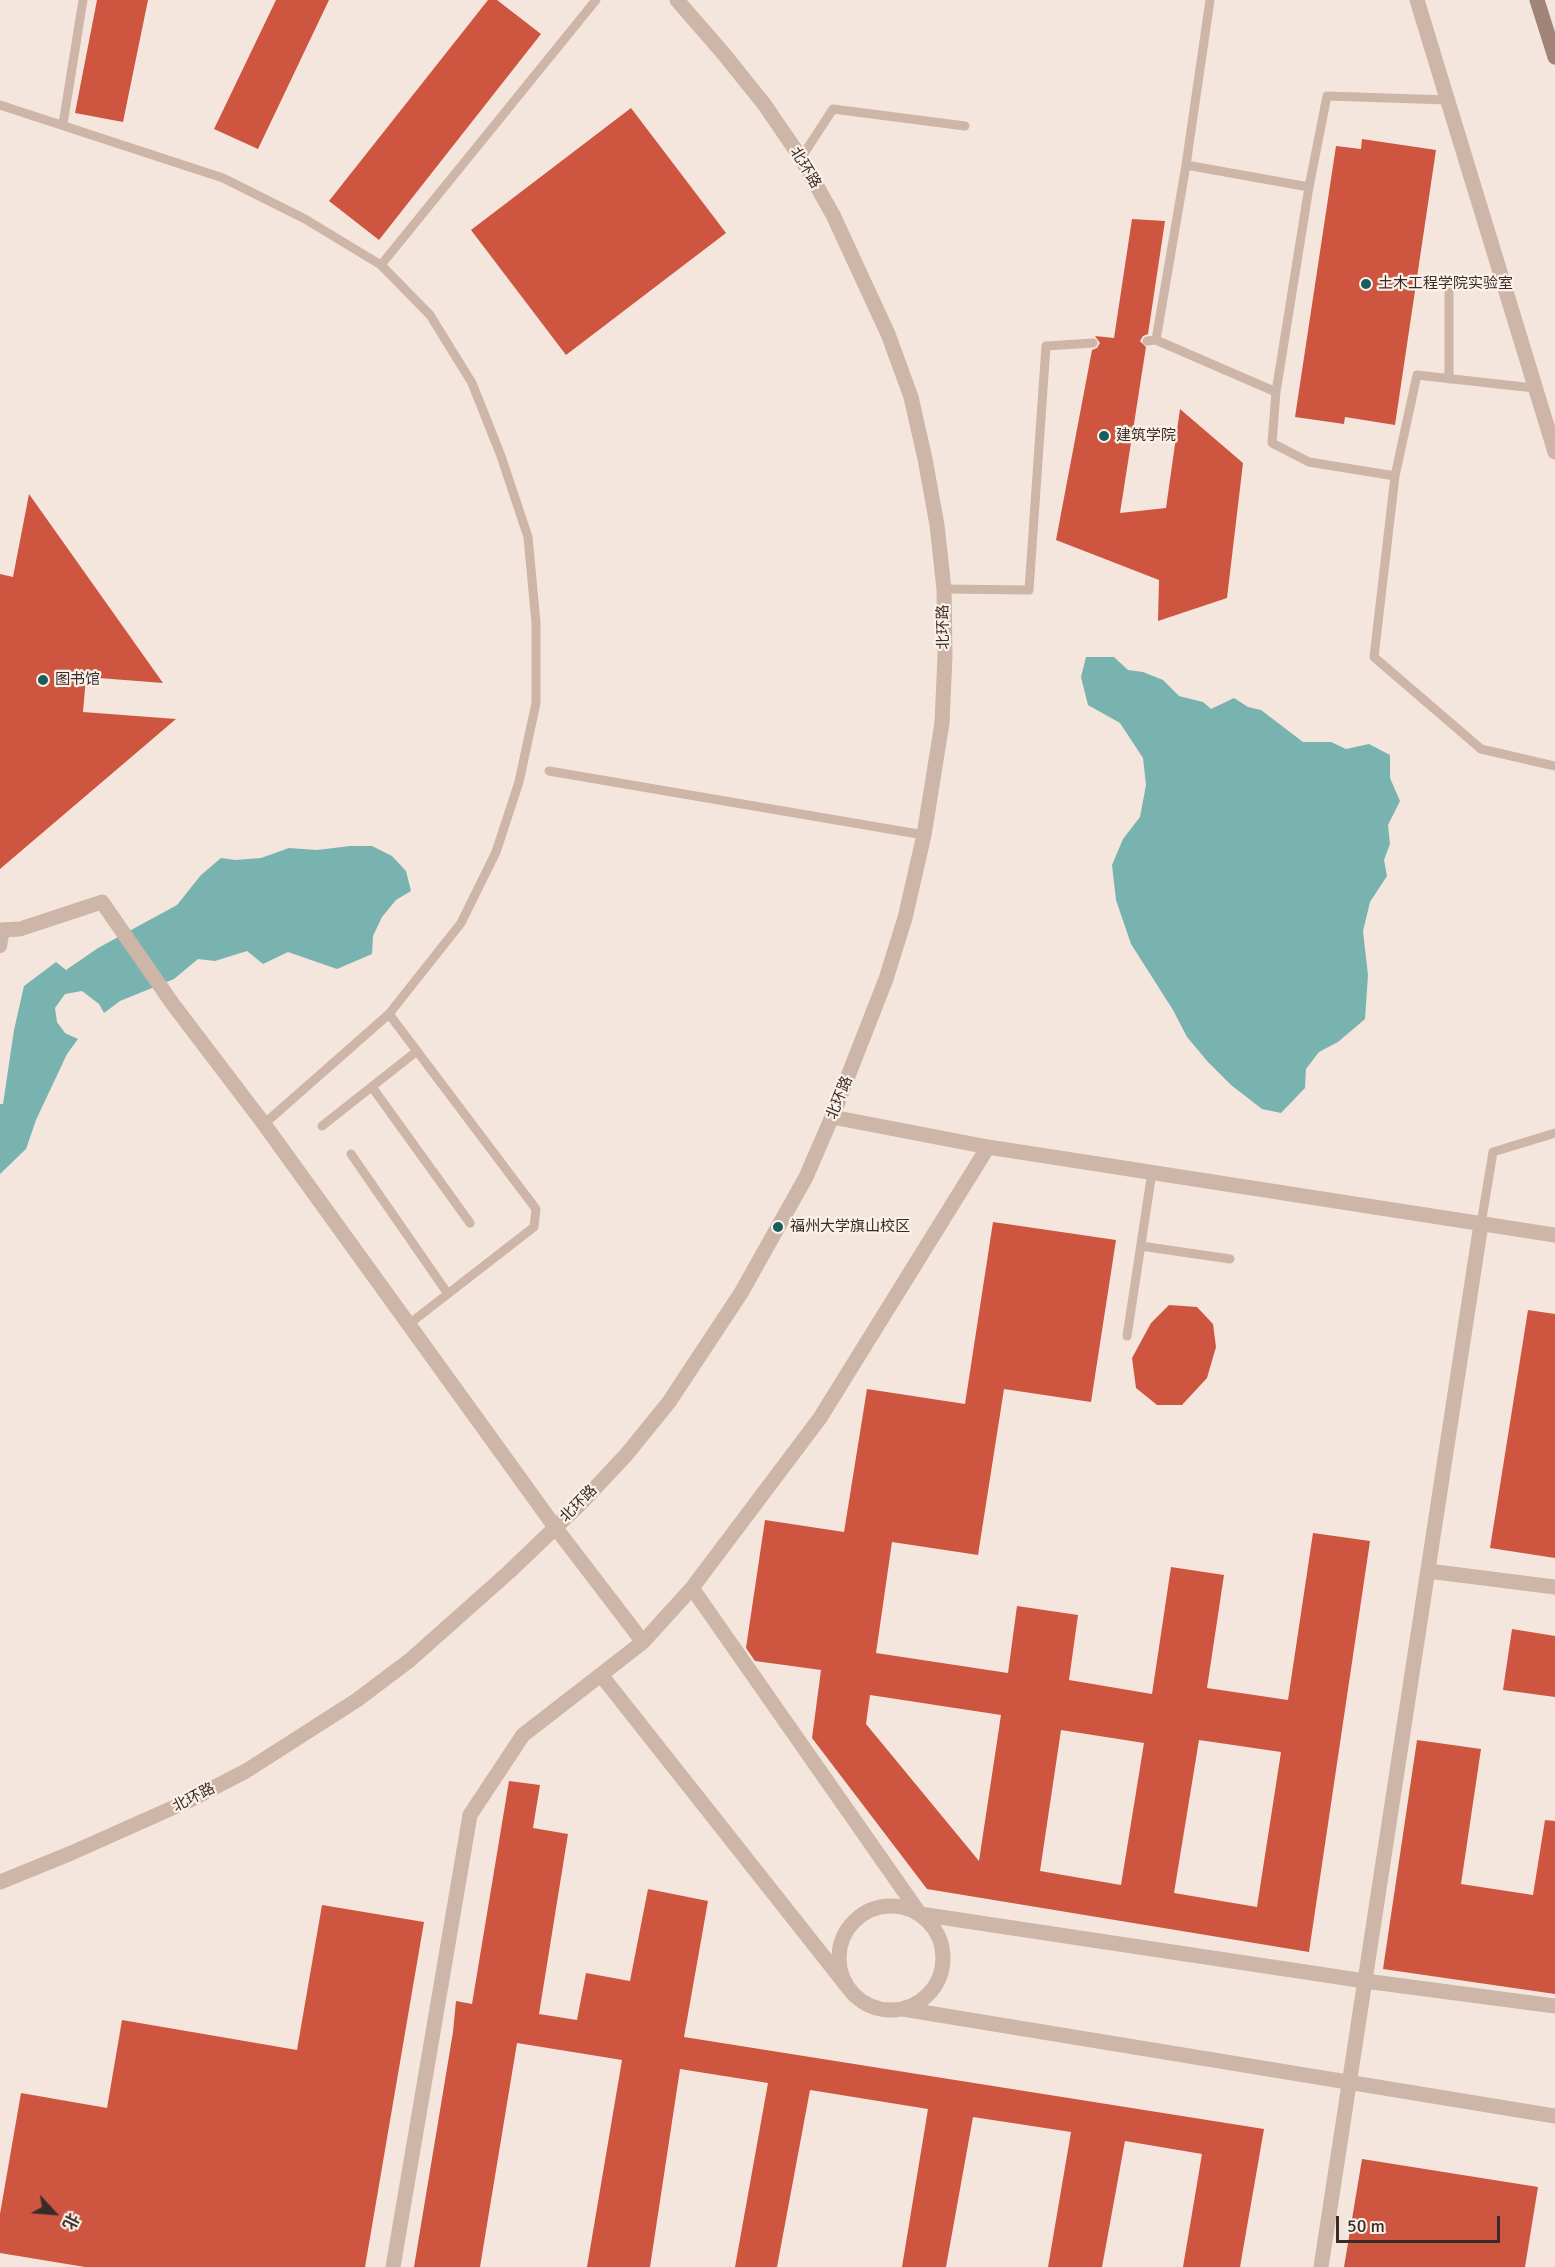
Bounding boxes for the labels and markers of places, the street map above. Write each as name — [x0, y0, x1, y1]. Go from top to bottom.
place label: 土木工程学院实验室 — [1378, 275, 1513, 293]
marker: 土木工程学院实验室 — [1359, 277, 1373, 291]
place label: 建筑学院 — [1116, 427, 1176, 445]
marker: 建筑学院 — [1097, 429, 1111, 443]
place label: 图书馆 — [55, 671, 100, 689]
marker: 图书馆 — [36, 673, 50, 687]
place label: 福州大学旗山校区 — [790, 1218, 910, 1236]
marker: 福州大学旗山校区 — [771, 1220, 785, 1234]

